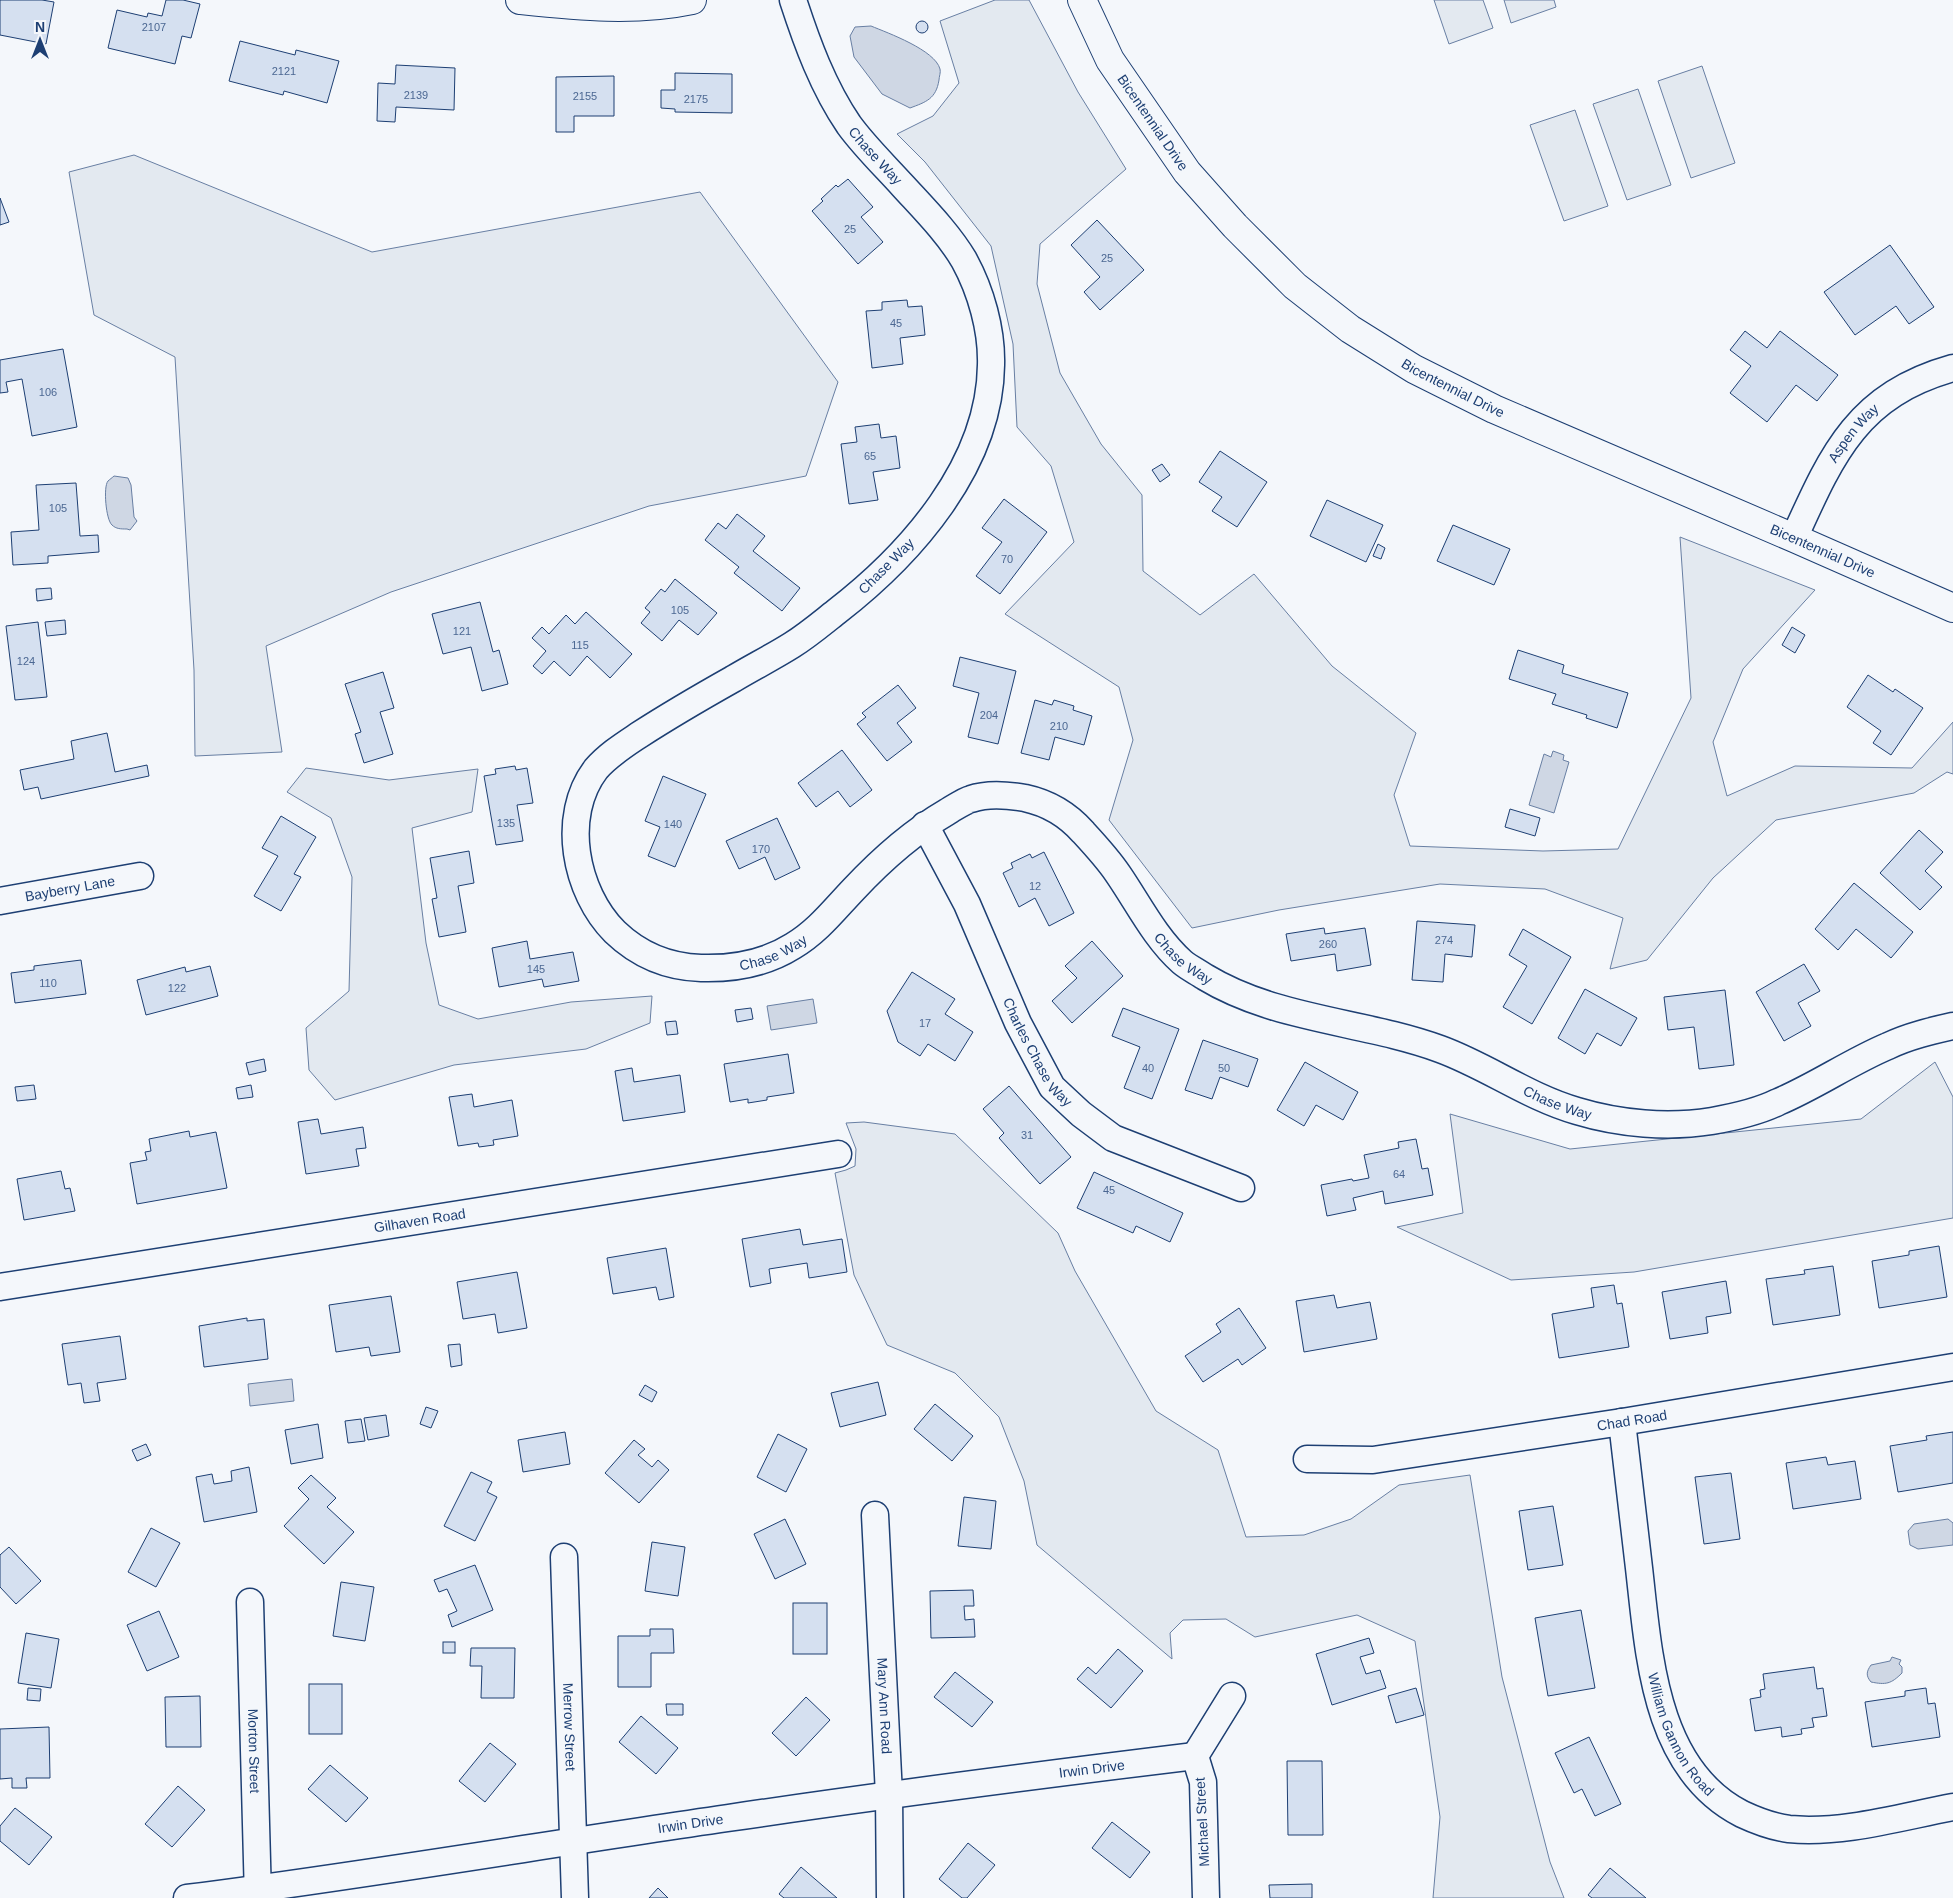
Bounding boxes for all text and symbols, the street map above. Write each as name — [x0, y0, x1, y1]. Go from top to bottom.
north arrow — [15, 15, 65, 65]
text: N — [35, 19, 45, 35]
house number: 2107 — [142, 21, 166, 33]
house number: 2121 — [272, 65, 296, 77]
street label: Bicentennial Drive — [1114, 71, 1192, 174]
house number: 2139 — [404, 89, 428, 101]
house number: 2155 — [573, 90, 597, 102]
house number: 2175 — [684, 93, 708, 105]
street label: Chase Way — [845, 124, 906, 188]
house number: 25 — [844, 223, 856, 235]
house number: 25 — [1101, 252, 1113, 264]
house number: 45 — [890, 317, 902, 329]
street label: Bicentennial Drive — [1399, 355, 1507, 421]
house number: 106 — [39, 386, 57, 398]
street label: Aspen Way — [1825, 400, 1882, 465]
house number: 65 — [864, 450, 876, 462]
house number: 105 — [49, 502, 67, 514]
street label: Bicentennial Drive — [1768, 521, 1878, 581]
street label: Chase Way — [855, 535, 917, 597]
house number: 70 — [1001, 553, 1013, 565]
house number: 105 — [671, 604, 689, 616]
house number: 121 — [453, 625, 471, 637]
house number: 115 — [571, 639, 589, 651]
house number: 124 — [17, 655, 35, 667]
house number: 204 — [980, 709, 998, 721]
house number: 210 — [1050, 720, 1068, 732]
house number: 135 — [497, 817, 515, 829]
house number: 140 — [664, 818, 682, 830]
house number: 170 — [752, 843, 770, 855]
street label: Bayberry Lane — [24, 873, 116, 904]
house number: 12 — [1029, 880, 1041, 892]
street label: Chase Way — [1151, 929, 1215, 988]
street label: Chase Way — [738, 931, 810, 973]
house number: 274 — [1435, 934, 1453, 946]
house number: 260 — [1319, 938, 1337, 950]
house number: 145 — [527, 963, 545, 975]
house number: 110 — [39, 977, 57, 989]
house number: 122 — [168, 982, 186, 994]
street label: Charles Chase Way — [1000, 995, 1075, 1110]
house number: 17 — [919, 1017, 931, 1029]
house number: 40 — [1142, 1062, 1154, 1074]
house number: 50 — [1218, 1062, 1230, 1074]
street label: Chase Way — [1521, 1082, 1593, 1123]
house number: 31 — [1021, 1129, 1033, 1141]
house number: 64 — [1393, 1168, 1405, 1180]
house number: 45 — [1103, 1184, 1115, 1196]
street label: Gilhaven Road — [373, 1205, 467, 1236]
street label: Chad Road — [1596, 1407, 1668, 1434]
street label: Mary Ann Road — [874, 1657, 895, 1754]
street label: William Gannon Road — [1645, 1671, 1717, 1799]
street label: Merrow Street — [560, 1683, 579, 1771]
street label: Morton Street — [245, 1708, 263, 1794]
street label: Irwin Drive — [1058, 1757, 1126, 1781]
street label: Michael Street — [1192, 1777, 1212, 1867]
street label: Irwin Drive — [657, 1811, 725, 1836]

